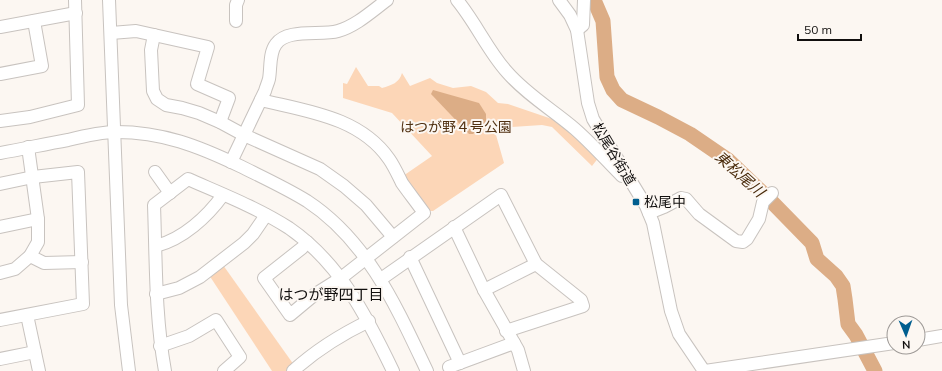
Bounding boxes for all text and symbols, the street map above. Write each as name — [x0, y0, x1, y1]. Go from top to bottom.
scale bar — [798, 16, 861, 42]
text: 50 m — [804, 22, 832, 37]
park label: はつが野４号公園 — [400, 118, 512, 136]
street label: 松尾谷街道 — [588, 119, 640, 189]
water label: 東松尾川 — [711, 147, 770, 202]
place label: 松尾中 — [644, 193, 686, 211]
marker: 松尾中 — [631, 197, 641, 207]
district label: はつが野四丁目 — [278, 285, 384, 304]
north arrow — [886, 315, 926, 355]
text: N — [902, 338, 911, 352]

